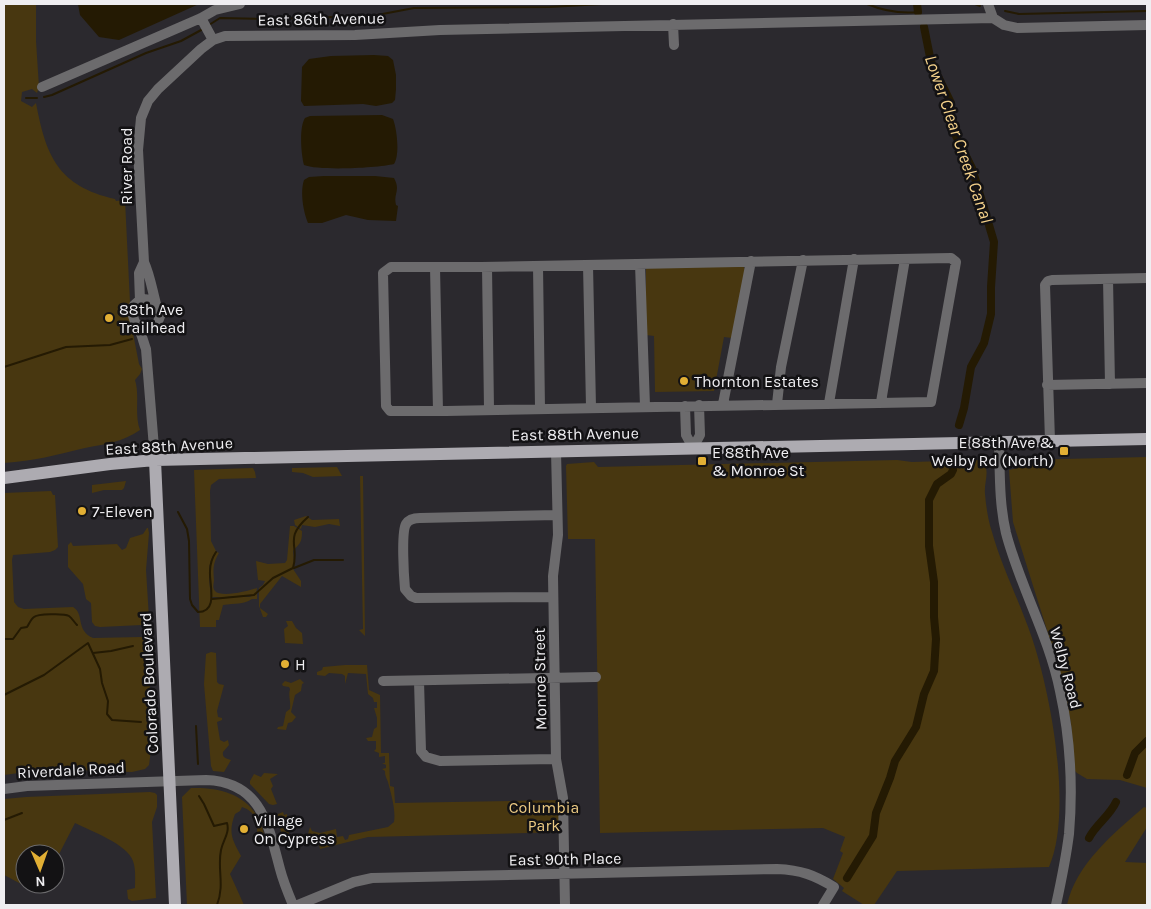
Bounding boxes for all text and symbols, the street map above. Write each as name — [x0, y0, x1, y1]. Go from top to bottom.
street label: East 86th Avenue — [257, 8, 385, 30]
water label: Lower Clear Creek Canal — [920, 52, 998, 226]
street label: River Road — [117, 127, 136, 205]
place label: 88th Ave Trailhead — [119, 300, 186, 337]
marker: 88th Ave Trailhead — [103, 312, 115, 324]
place label: Thornton Estates — [694, 372, 819, 391]
marker: Thornton Estates — [678, 375, 690, 387]
street label: East 88th Avenue — [511, 423, 639, 445]
street label: East 88th Avenue — [105, 433, 233, 459]
place label: E 88th Ave & Welby Rd (North) — [931, 433, 1054, 470]
place label: E 88th Ave & Monroe St — [712, 443, 805, 480]
marker: E 88th Ave & Welby Rd (North) — [1058, 445, 1070, 457]
marker: E 88th Ave & Monroe St — [696, 455, 708, 467]
place label: 7-Eleven — [92, 502, 153, 521]
marker: 7-Eleven — [76, 505, 88, 517]
street label: Colorado Boulevard — [136, 612, 162, 754]
street label: Welby Road — [1046, 625, 1086, 711]
street label: Monroe Street — [530, 628, 550, 730]
place label: H — [295, 655, 306, 674]
marker: H — [279, 658, 291, 670]
street label: Riverdale Road — [16, 758, 126, 782]
park label: Columbia Park — [509, 798, 579, 835]
place label: Village On Cypress — [254, 811, 335, 848]
marker: Village On Cypress — [238, 823, 250, 835]
north arrow — [15, 844, 65, 894]
street label: East 90th Place — [508, 849, 622, 869]
text: N — [35, 873, 46, 890]

